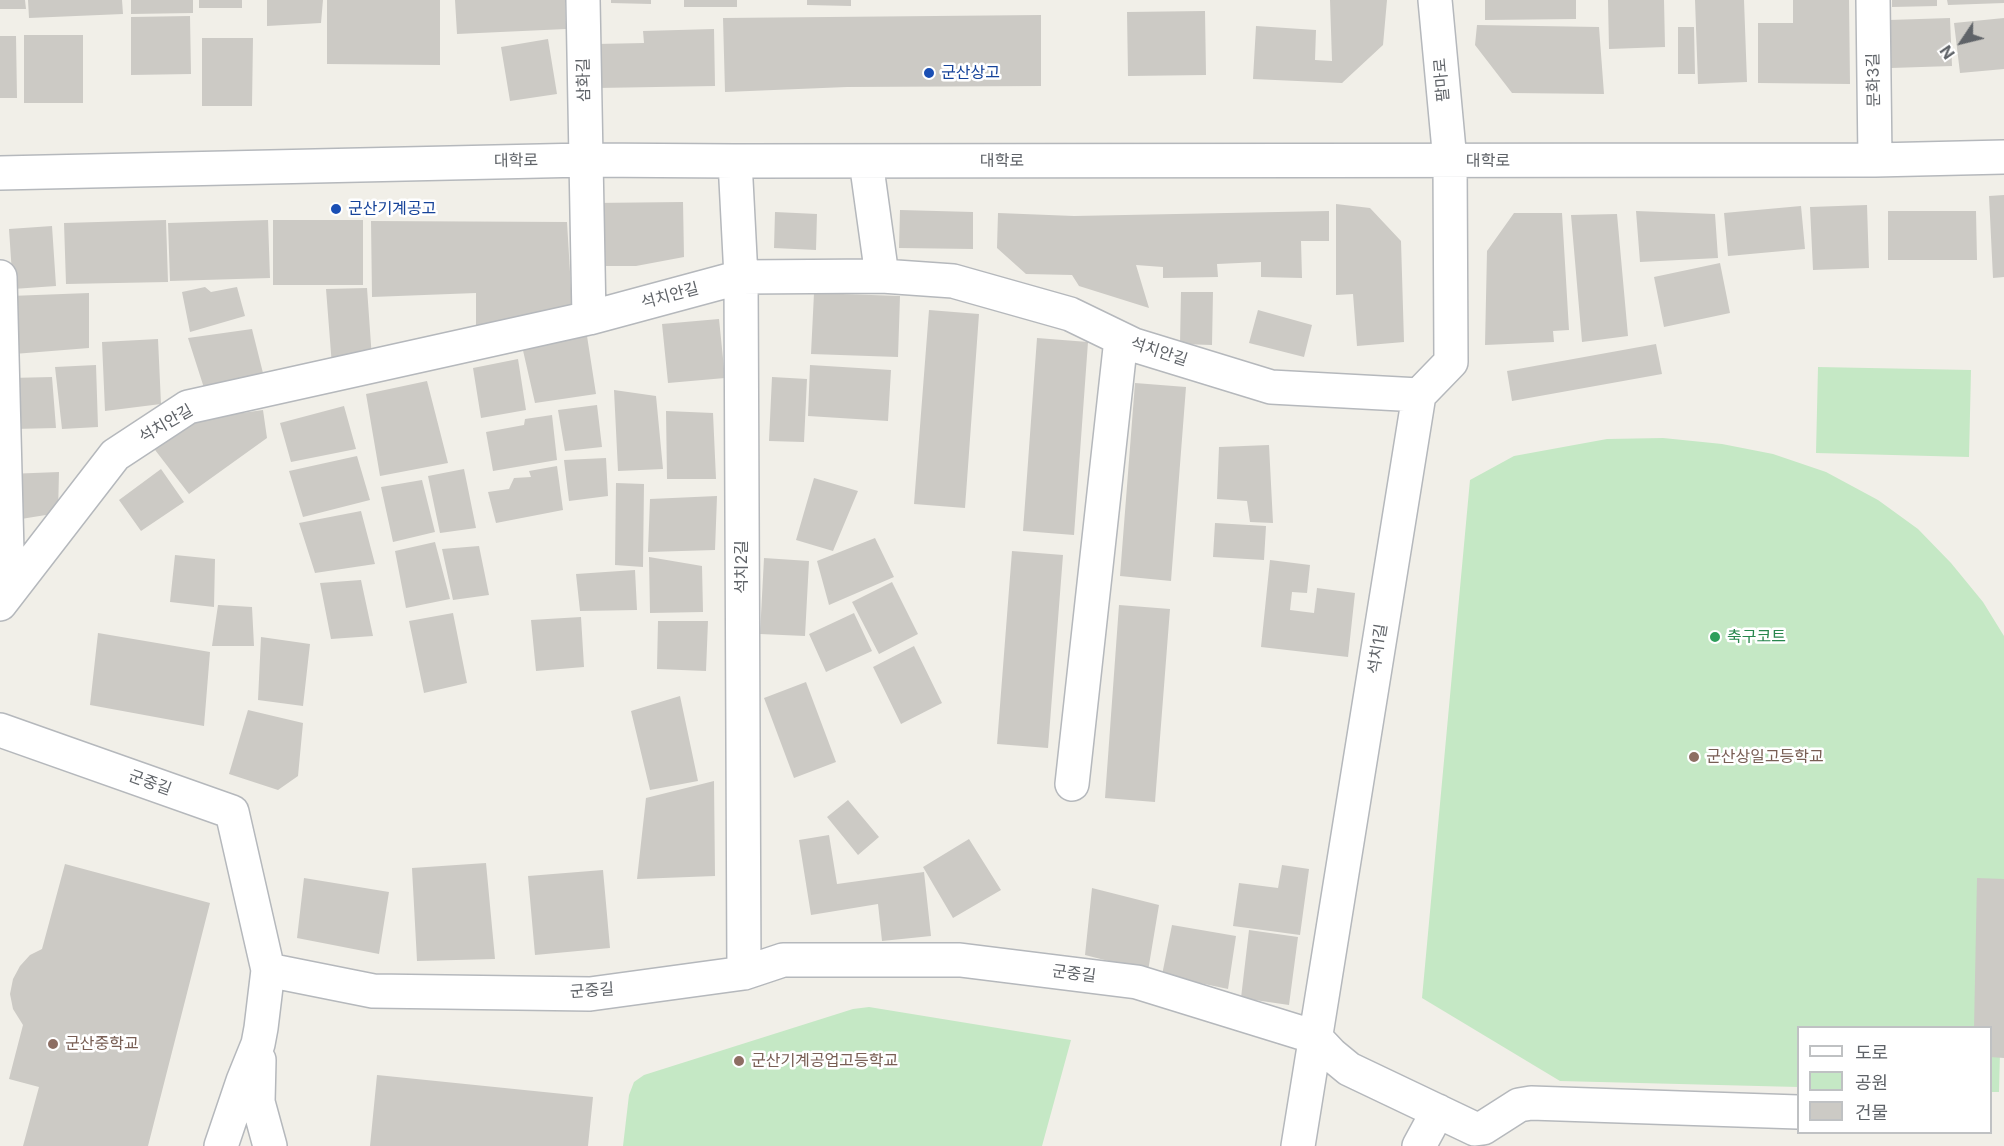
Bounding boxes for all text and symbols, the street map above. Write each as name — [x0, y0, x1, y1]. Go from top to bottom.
north arrow — [1932, 12, 1992, 72]
text: N — [1936, 42, 1959, 63]
street label: 문화3길 — [1864, 53, 1884, 107]
street label: 팔마로 — [1431, 57, 1453, 103]
street label: 삼화길 — [574, 58, 594, 102]
place label: 군산상고 — [941, 63, 1000, 83]
marker: 군산상고 — [922, 66, 936, 80]
street label: 대학로 — [494, 151, 538, 171]
street label: 대학로 — [980, 151, 1024, 171]
street label: 대학로 — [1466, 151, 1510, 171]
place label: 군산기계공고 — [348, 199, 436, 219]
marker: 군산기계공고 — [329, 202, 343, 216]
street label: 석치안길 — [639, 279, 701, 313]
street label: 석치안길 — [1128, 334, 1190, 370]
street label: 석치안길 — [136, 401, 196, 447]
street label: 석치2길 — [732, 540, 752, 594]
street label: 석치1길 — [1365, 622, 1391, 676]
place label: 축구코트 — [1727, 627, 1786, 647]
marker: 축구코트 — [1708, 630, 1722, 644]
place label: 군산상일고등학교 — [1706, 747, 1824, 767]
marker: 군산상일고등학교 — [1687, 750, 1701, 764]
street label: 군중길 — [126, 766, 174, 800]
street label: 군중길 — [1051, 962, 1097, 986]
street label: 군중길 — [569, 980, 615, 1002]
legend — [1797, 1026, 1992, 1134]
place label: 군산중학교 — [65, 1034, 139, 1054]
marker: 군산중학교 — [46, 1037, 60, 1051]
text: 도로 — [1855, 1042, 1888, 1063]
place label: 군산기계공업고등학교 — [751, 1051, 898, 1071]
marker: 군산기계공업고등학교 — [732, 1054, 746, 1068]
text: 공원 — [1855, 1072, 1888, 1093]
text: 건물 — [1855, 1102, 1888, 1123]

